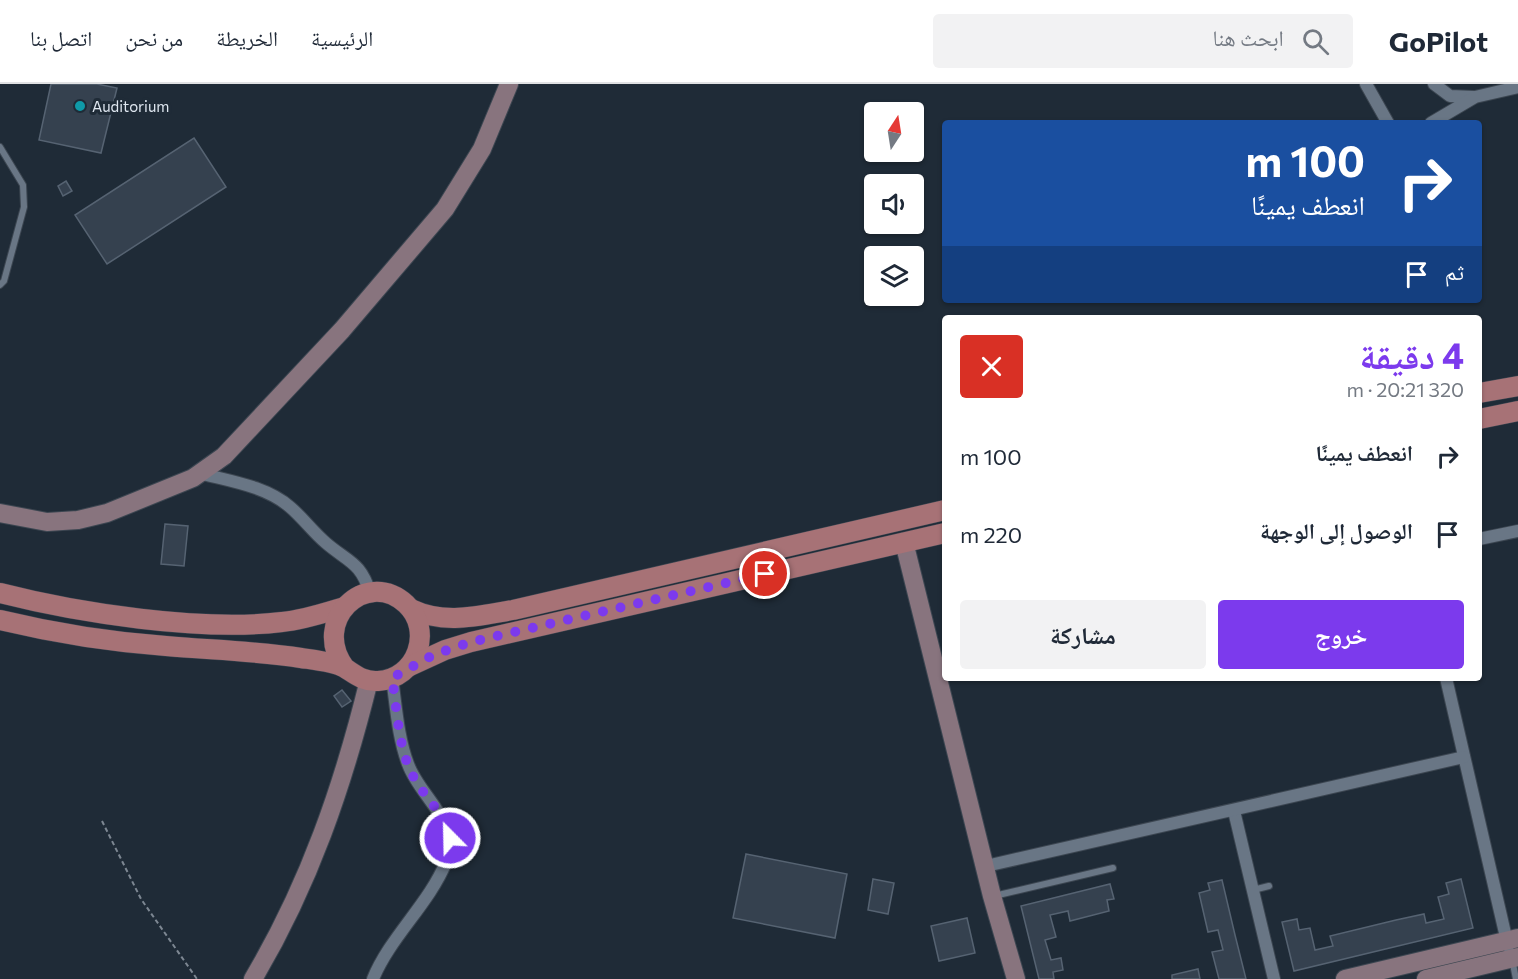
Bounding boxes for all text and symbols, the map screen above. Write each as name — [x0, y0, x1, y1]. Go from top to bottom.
search box — [933, 14, 1353, 68]
text: ابحث هنا — [1213, 24, 1284, 51]
text: GoPilot — [1389, 24, 1488, 58]
text: اتصل بنا — [30, 25, 92, 50]
text: من نحن — [125, 25, 183, 50]
text: الخريطة — [216, 25, 278, 50]
text: الرئيسية — [311, 25, 373, 50]
icon: search — [1299, 25, 1332, 58]
place label: Auditorium — [92, 97, 169, 115]
marker: Auditorium — [73, 99, 87, 113]
north arrow — [864, 102, 924, 162]
map controls — [864, 102, 924, 306]
text: 100 m — [1245, 134, 1365, 186]
icon: right — [1386, 144, 1464, 222]
button: sound — [864, 174, 924, 234]
text: انعطف يمينًا — [1251, 188, 1365, 221]
button: layers — [864, 246, 924, 306]
icon: arrive — [1400, 258, 1433, 291]
text: ثم — [1445, 258, 1464, 285]
text: 4 دقيقة — [1359, 332, 1464, 376]
button: close — [960, 335, 1023, 398]
text: 320 m · 20:21 — [1346, 377, 1464, 401]
text: انعطف يمينًا — [1315, 439, 1413, 466]
icon: right — [1431, 440, 1464, 473]
text: 100 m — [960, 443, 1022, 470]
text: الوصول إلى الوجهة — [1260, 517, 1413, 544]
icon: arrive — [1431, 518, 1464, 551]
text: 220 m — [960, 521, 1022, 548]
pin — [739, 548, 790, 599]
icon: arrive — [748, 557, 781, 590]
button: مشاركة — [960, 600, 1206, 669]
button: خروج — [1218, 600, 1464, 669]
position arrow — [418, 806, 482, 870]

